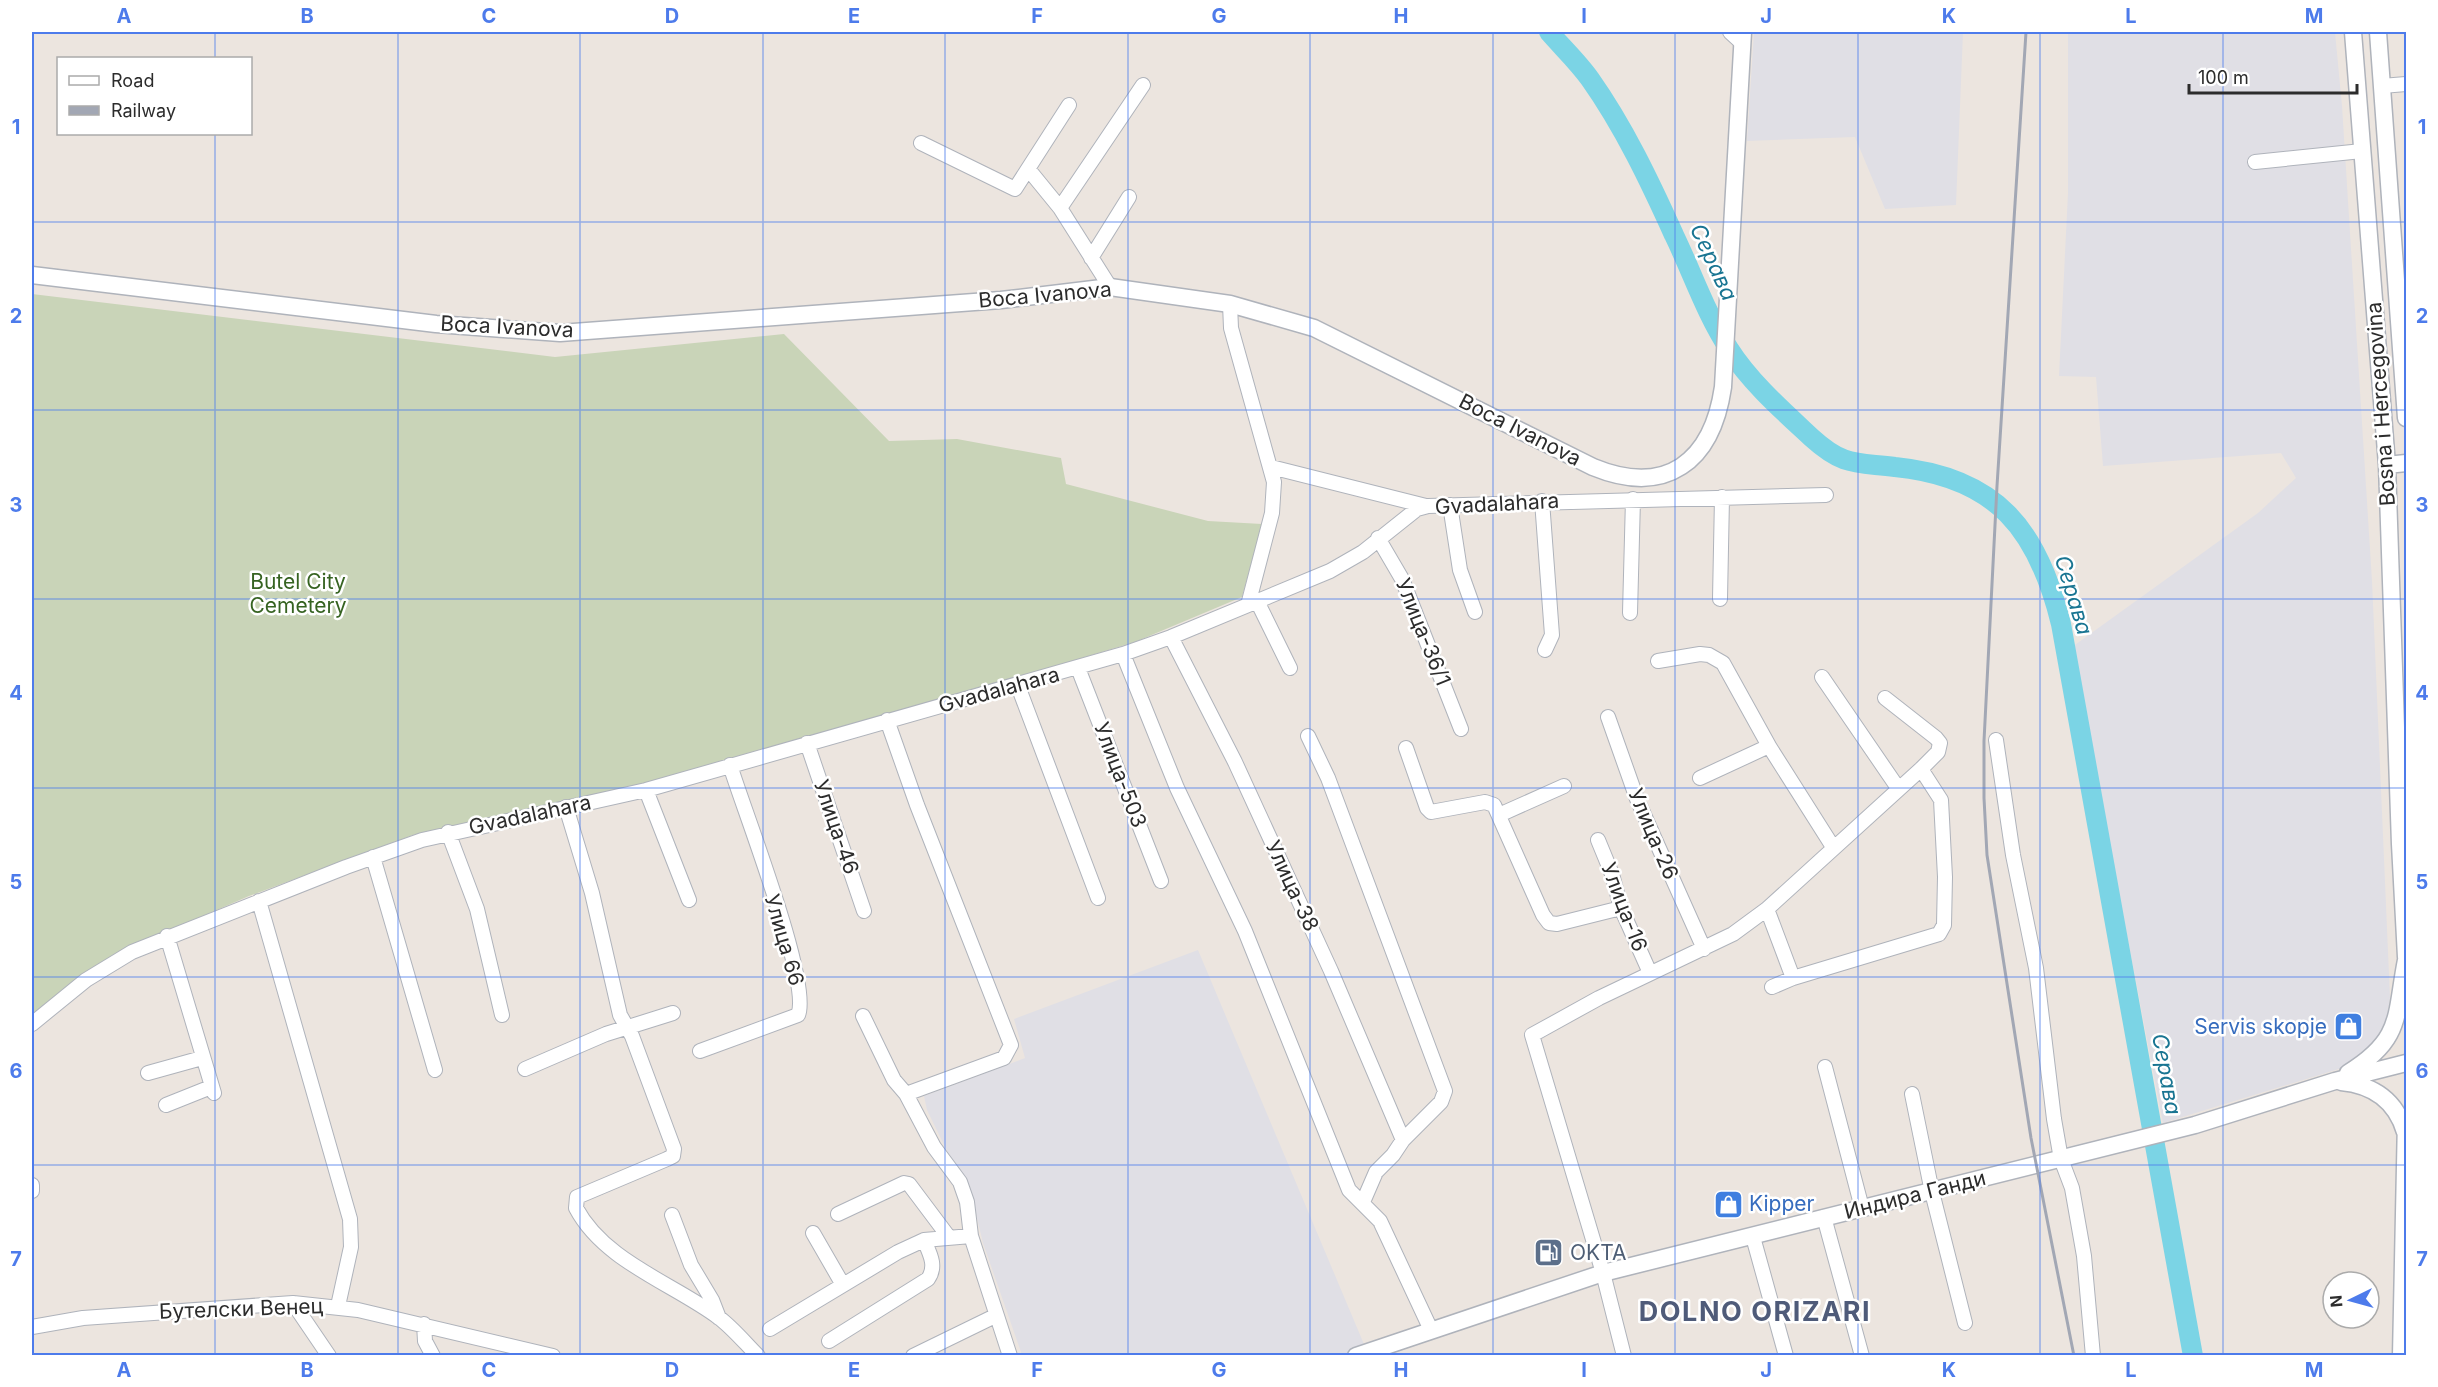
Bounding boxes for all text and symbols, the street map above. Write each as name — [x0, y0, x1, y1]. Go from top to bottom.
text: A — [117, 4, 132, 28]
text: B — [300, 4, 314, 28]
text: C — [482, 4, 496, 28]
text: D — [665, 4, 679, 28]
text: E — [848, 4, 860, 28]
text: F — [1031, 4, 1043, 28]
text: G — [1211, 4, 1227, 28]
text: H — [1394, 4, 1408, 28]
text: I — [1581, 4, 1587, 28]
text: J — [1760, 4, 1772, 28]
text: K — [1942, 4, 1956, 28]
text: L — [2125, 4, 2137, 28]
text: M — [2305, 4, 2323, 28]
legend — [57, 57, 252, 135]
scale bar — [2189, 57, 2357, 95]
text: 100 m — [2198, 67, 2249, 88]
text: Road — [111, 70, 154, 91]
text: Railway — [111, 100, 176, 121]
text: 1 — [12, 115, 20, 139]
text: 1 — [2418, 115, 2426, 139]
water label: Серава — [1685, 219, 1743, 305]
street label: Boca Ivanova — [977, 276, 1113, 313]
street label: Bosna i Hercegovina — [2361, 301, 2400, 507]
text: 2 — [10, 304, 22, 328]
text: 2 — [2416, 304, 2428, 328]
street label: Boca Ivanova — [440, 311, 574, 342]
street label: Boca Ivanova — [1455, 388, 1585, 471]
street label: Gvadalahara — [1434, 488, 1560, 519]
text: 3 — [10, 493, 22, 517]
text: 3 — [2416, 493, 2428, 517]
water label: Серава — [2050, 552, 2098, 638]
park label: Butel City Cemetery — [249, 569, 347, 618]
street label: Улица-36/1 — [1391, 574, 1456, 689]
street label: Gvadalahara — [935, 661, 1062, 718]
text: 4 — [9, 681, 23, 705]
text: 4 — [2415, 681, 2429, 705]
street label: Улица-503 — [1089, 719, 1152, 831]
street label: Улица-46 — [809, 776, 864, 877]
street label: Улица-26 — [1623, 784, 1684, 883]
street label: Gvadalahara — [466, 789, 593, 840]
street label: Улица-38 — [1261, 836, 1324, 935]
street label: Улица-16 — [1596, 859, 1653, 955]
text: 5 — [10, 870, 22, 894]
text: 5 — [2416, 870, 2428, 894]
street label: Улица 66 — [760, 891, 809, 988]
shop icon: Servis skopje — [2332, 1011, 2364, 1043]
place label: Servis skopje — [2194, 1014, 2327, 1039]
water label: Серава — [2147, 1031, 2187, 1117]
text: 6 — [10, 1059, 23, 1083]
text: 6 — [2416, 1059, 2429, 1083]
street label: Индира Ганди — [1841, 1165, 1988, 1224]
shop icon: Kipper — [1712, 1188, 1744, 1220]
place label: Kipper — [1749, 1191, 1814, 1216]
fuel station icon: OKTA — [1533, 1237, 1565, 1269]
place label: OKTA — [1570, 1240, 1626, 1265]
text: 7 — [10, 1247, 22, 1271]
text: 7 — [2416, 1247, 2428, 1271]
north arrow — [2321, 1270, 2381, 1330]
street label: Бутелски Венец — [158, 1293, 324, 1324]
text: N — [2326, 1294, 2347, 1308]
district label: DOLNO ORIZARI — [1639, 1295, 1871, 1328]
text: A — [117, 1358, 132, 1382]
text: B — [300, 1358, 314, 1382]
text: C — [482, 1358, 496, 1382]
text: D — [665, 1358, 679, 1382]
text: E — [848, 1358, 860, 1382]
text: F — [1031, 1358, 1043, 1382]
text: G — [1211, 1358, 1227, 1382]
text: H — [1394, 1358, 1408, 1382]
text: I — [1581, 1358, 1587, 1382]
text: J — [1760, 1358, 1772, 1382]
text: K — [1942, 1358, 1956, 1382]
text: L — [2125, 1358, 2137, 1382]
text: M — [2305, 1358, 2323, 1382]

